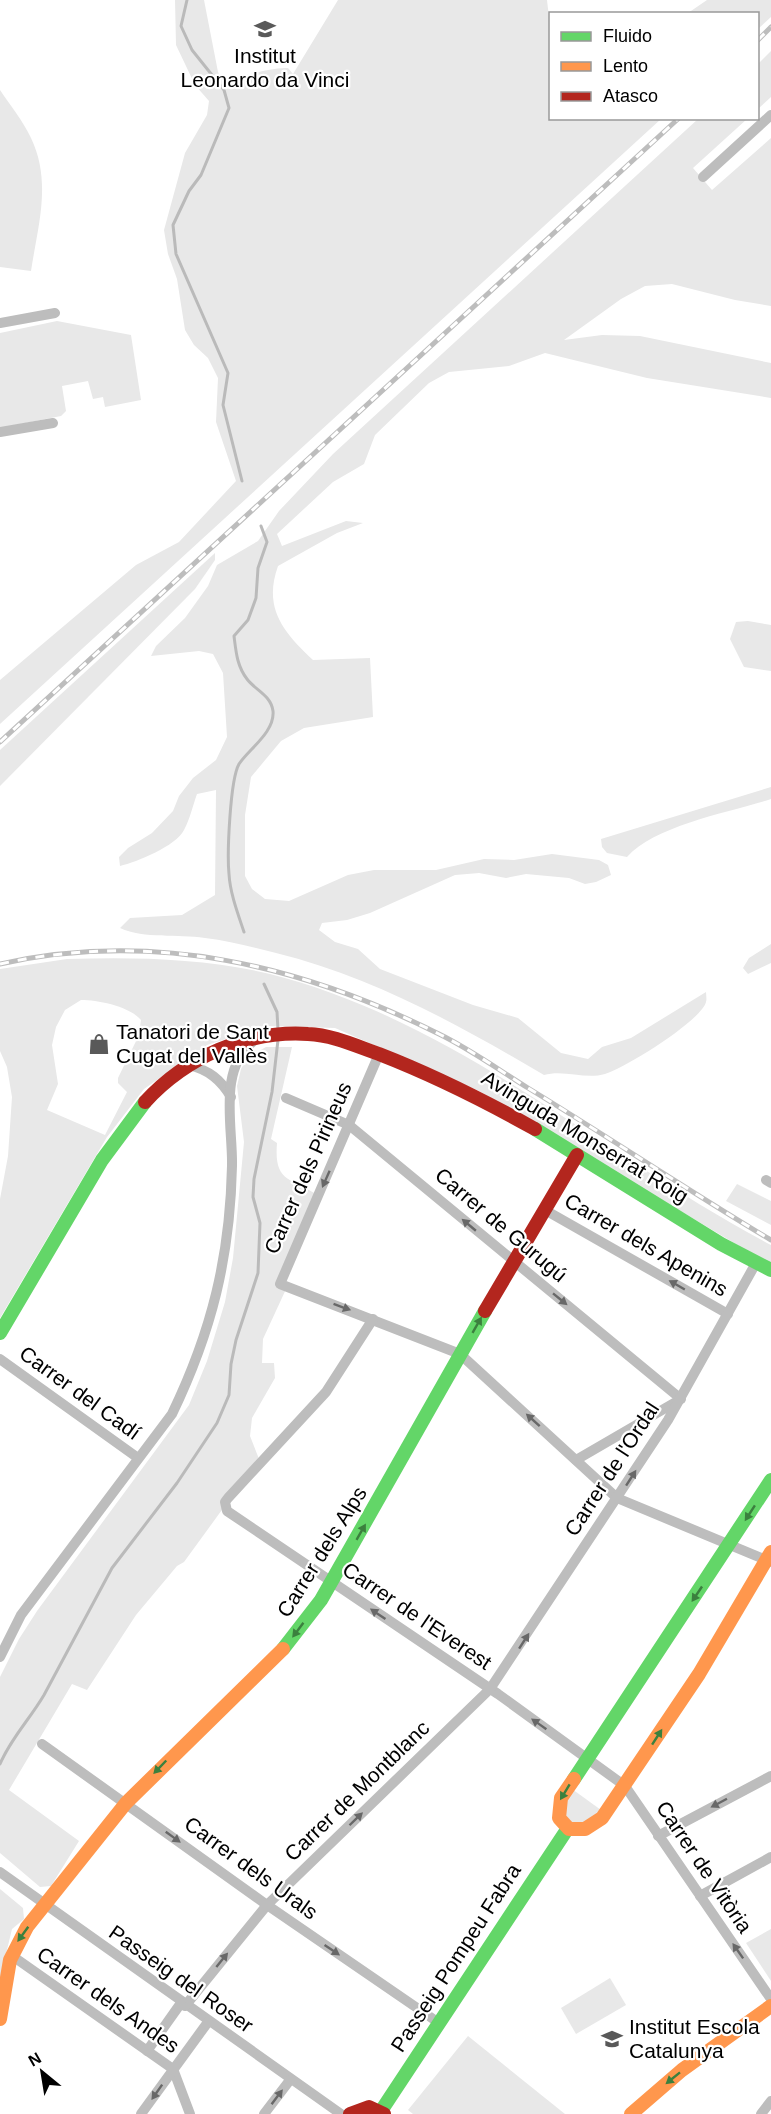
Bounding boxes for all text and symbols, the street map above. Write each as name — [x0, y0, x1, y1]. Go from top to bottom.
legend — [549, 12, 759, 120]
school or university icon: Institut Leonardo da Vinci — [253, 17, 277, 41]
text: Fluido — [603, 26, 652, 46]
place label: Institut Leonardo da Vinci — [181, 44, 349, 91]
text: Lento — [603, 56, 648, 76]
text: Atasco — [603, 86, 658, 106]
place label: Tanatori de Sant Cugat del Vallès — [116, 1020, 269, 1067]
shop icon: Tanatori de Sant Cugat del Vallès — [87, 1032, 111, 1056]
street label: Avinguda Monserrat Roig — [478, 1066, 693, 1207]
street label: Carrer dels Pirineus — [259, 1078, 356, 1257]
street label: Carrer de Gurugú — [431, 1163, 572, 1286]
one-way arrow — [321, 1170, 330, 1187]
street label: Carrer dels Apenins — [561, 1188, 732, 1301]
one-way arrow — [462, 1219, 477, 1231]
one-way arrow — [668, 1280, 685, 1290]
one-way arrow — [552, 1292, 567, 1305]
one-way arrow — [333, 1303, 351, 1313]
one-way arrow — [472, 1317, 483, 1333]
street label: Carrer del Cadí — [15, 1341, 145, 1444]
street label: Carrer de l'Ordal — [560, 1398, 663, 1540]
one-way arrow — [526, 1414, 541, 1427]
one-way arrow — [625, 1470, 636, 1486]
street label: Carrer dels Alps — [272, 1482, 371, 1621]
one-way arrow — [744, 1504, 755, 1521]
one-way arrow — [356, 1524, 367, 1540]
street label: Carrer de l'Everest — [339, 1557, 496, 1674]
one-way arrow — [691, 1586, 703, 1602]
one-way arrow — [370, 1608, 387, 1619]
one-way arrow — [293, 1623, 305, 1638]
one-way arrow — [518, 1633, 529, 1649]
street label: Carrer de Montblanc — [280, 1716, 433, 1865]
one-way arrow — [532, 1718, 547, 1730]
one-way arrow — [652, 1729, 663, 1745]
one-way arrow — [153, 1760, 167, 1775]
one-way arrow — [560, 1784, 571, 1800]
street label: Carrer de Vitòria — [652, 1797, 757, 1937]
one-way arrow — [711, 1798, 728, 1808]
street label: Carrer dels Urals — [180, 1812, 322, 1924]
one-way arrow — [348, 1813, 363, 1826]
one-way arrow — [165, 1831, 181, 1843]
street label: Passeig Pompeu Fabra — [386, 1859, 525, 2056]
street label: Passeig del Roser — [105, 1920, 258, 2037]
one-way arrow — [17, 1925, 29, 1941]
street label: Carrer dels Andes — [33, 1942, 184, 2057]
one-way arrow — [324, 1944, 340, 1956]
one-way arrow — [732, 1944, 744, 1960]
one-way arrow — [215, 1953, 228, 1968]
place label: Institut Escola Catalunya — [629, 2015, 760, 2062]
school or university icon: Institut Escola Catalunya — [600, 2027, 624, 2051]
north arrow — [12, 2042, 72, 2102]
text: N — [25, 2049, 44, 2070]
one-way arrow — [665, 2072, 681, 2085]
one-way arrow — [151, 2083, 163, 2099]
one-way arrow — [271, 2089, 284, 2105]

